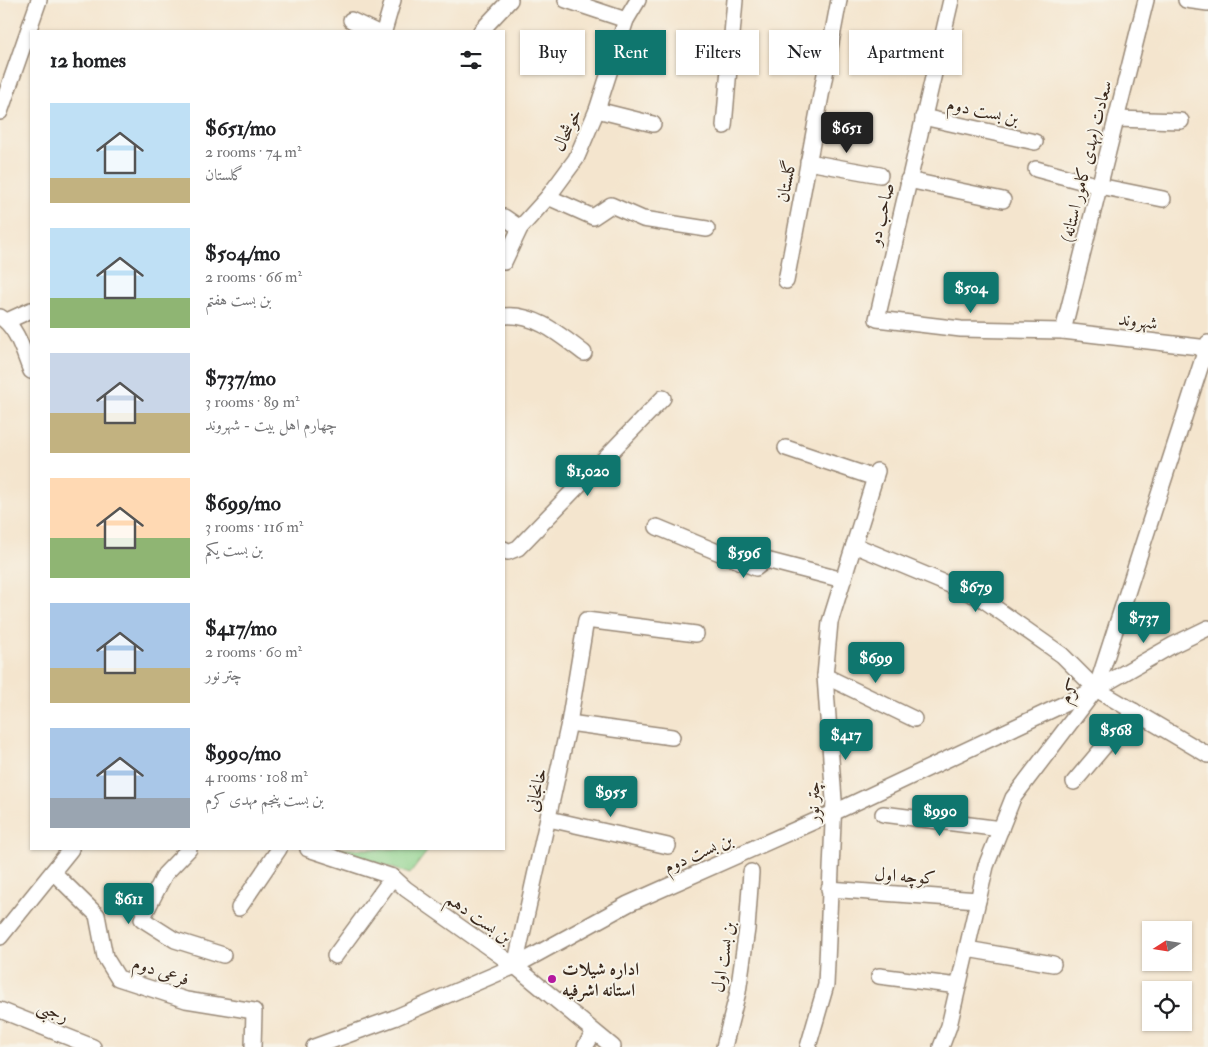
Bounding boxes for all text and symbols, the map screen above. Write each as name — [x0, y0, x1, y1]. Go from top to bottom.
chip: Buy — [520, 30, 585, 75]
chip: Rent — [595, 30, 666, 75]
chip: Filters — [676, 30, 759, 75]
chip: New — [769, 30, 839, 75]
chip: Apartment — [849, 30, 962, 75]
icon: filters — [457, 46, 485, 74]
text: 12 homes — [50, 47, 126, 74]
street label: سعادت (مهدی کامور استانه) — [1055, 78, 1118, 244]
street label: بن بست دوم — [944, 93, 1022, 134]
street label: خوشحال — [547, 105, 588, 155]
pin: $651 — [817, 112, 877, 154]
text: $651/mo — [205, 115, 276, 142]
text: $651 — [832, 118, 862, 138]
icon: home — [90, 123, 150, 183]
text: 2 rooms · 74 m² — [205, 142, 301, 162]
street label: گلستان — [771, 158, 802, 204]
text: گلستان — [205, 165, 243, 185]
street label: صاحب دو — [863, 181, 900, 250]
text: $504/mo — [205, 240, 280, 267]
icon: home — [90, 248, 150, 308]
text: 2 rooms · 66 m² — [205, 267, 302, 287]
pin: $504 — [941, 272, 1001, 314]
text: $504 — [955, 278, 987, 298]
text: بن بست هفتم — [205, 290, 271, 310]
street label: شهروند — [1117, 308, 1159, 335]
text: $737/mo — [205, 365, 276, 392]
icon: home — [90, 373, 150, 433]
text: 3 rooms · 89 m² — [205, 392, 300, 412]
text: چهارم اهل بیت - شهروند — [205, 415, 337, 435]
pin: $1,020 — [547, 454, 629, 497]
text: $1,020 — [566, 461, 610, 481]
text: $699/mo — [205, 490, 281, 517]
icon: home — [90, 498, 150, 558]
text: 3 rooms · 116 m² — [205, 517, 303, 537]
pin: $596 — [714, 536, 774, 579]
text: بن بست یکم — [205, 540, 263, 560]
text: $596 — [728, 543, 760, 563]
pin: $679 — [946, 570, 1006, 613]
text: $679 — [960, 577, 992, 597]
pin: $737 — [1114, 602, 1174, 644]
text: $737 — [1129, 608, 1159, 628]
text: $417/mo — [205, 615, 277, 642]
icon: home — [90, 623, 150, 683]
text: 2 rooms · 60 m² — [205, 642, 302, 662]
pin: $699 — [846, 642, 906, 684]
text: $699 — [859, 648, 893, 668]
text: چتر نور — [205, 665, 242, 685]
street label: کرم — [1054, 675, 1090, 710]
pin: $568 — [1086, 714, 1146, 756]
pin: $417 — [816, 718, 876, 761]
text: $568 — [1100, 720, 1132, 740]
text: $417 — [831, 725, 861, 745]
text: $990/mo — [205, 740, 281, 767]
icon: home — [90, 748, 150, 808]
street label: خانجانی — [521, 766, 552, 814]
text: 4 rooms · 108 m² — [205, 767, 308, 787]
pin: $955 — [581, 776, 641, 818]
street label: چتر نور — [802, 781, 826, 825]
text: $955 — [595, 782, 627, 802]
text: بن بست پنجم مهدی کرم — [205, 790, 324, 810]
pin: $990 — [910, 794, 970, 837]
text: $990 — [923, 801, 957, 821]
street label: بن بست دوم — [660, 828, 739, 882]
street label: کوچه اول — [873, 863, 936, 891]
pin: $611 — [99, 882, 159, 925]
street label: بن بست دهم — [438, 887, 517, 954]
text: $611 — [115, 889, 143, 909]
street label: بن بست اول — [707, 919, 741, 994]
north arrow — [1142, 921, 1192, 971]
map controls — [1142, 921, 1192, 1031]
street label: فرعی دوم — [128, 952, 192, 995]
place label: اداره شیلات استانه اشرفیه — [562, 958, 639, 1002]
marker: اداره شیلات استانه اشرفیه — [546, 973, 558, 985]
button: locate — [1142, 981, 1192, 1031]
street label: رجبی — [33, 995, 72, 1031]

